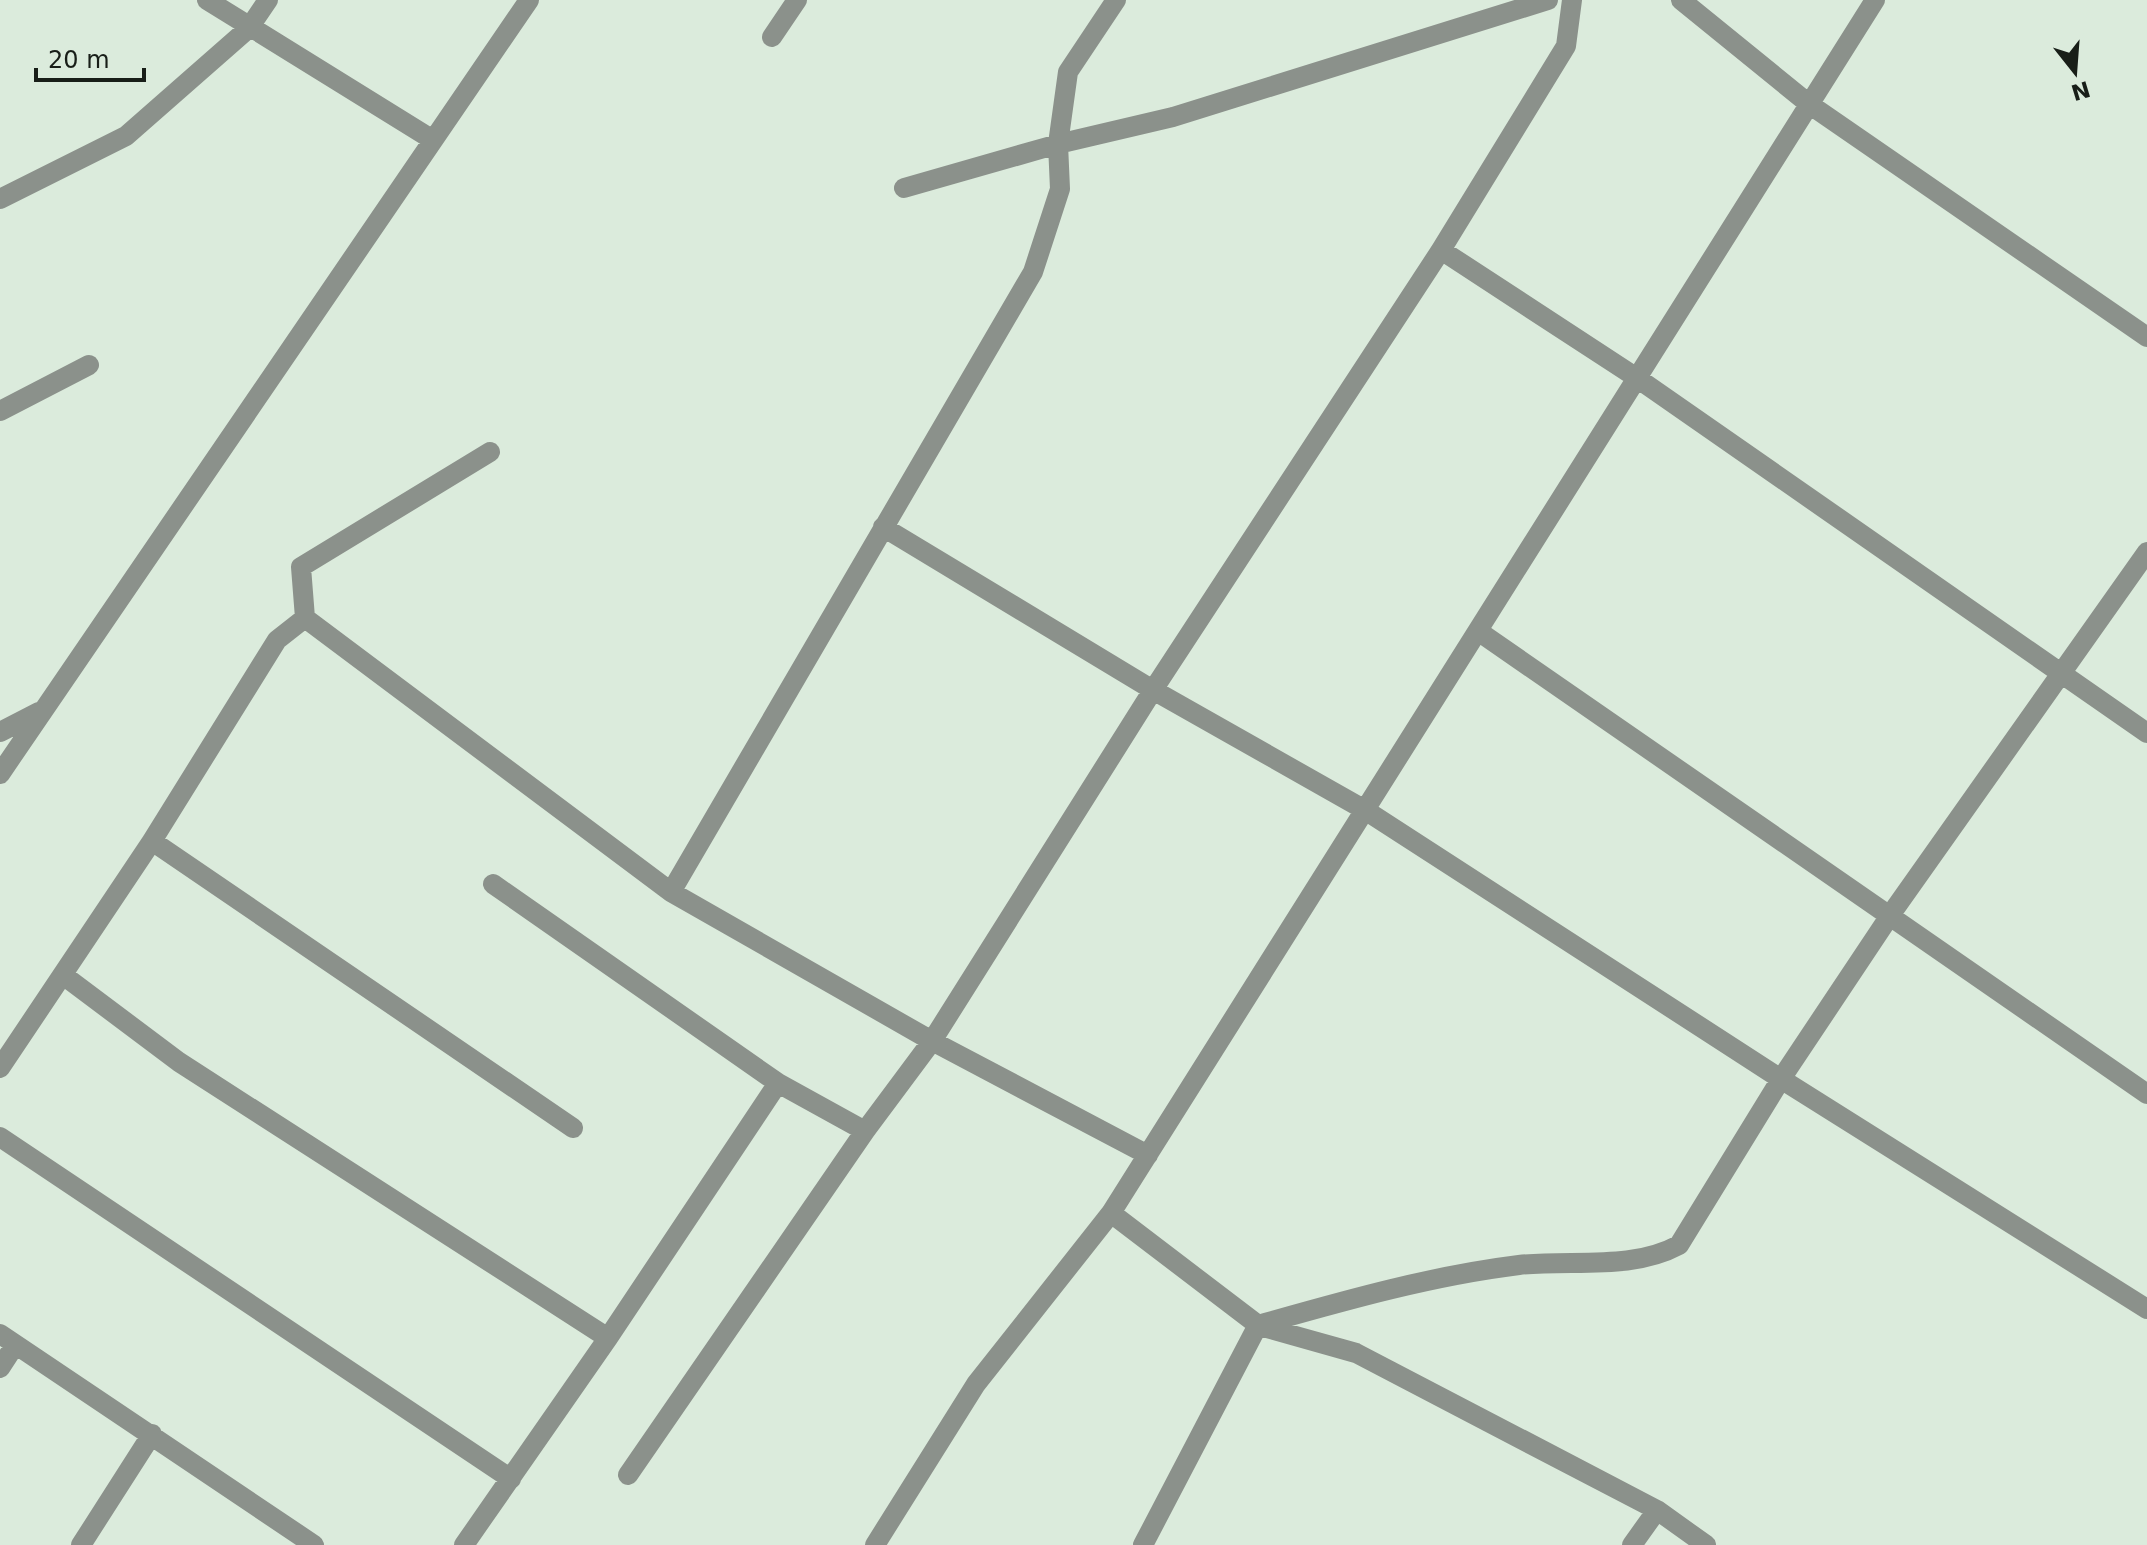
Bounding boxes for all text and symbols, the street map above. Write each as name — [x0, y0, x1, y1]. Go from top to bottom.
scale bar — [36, 32, 144, 82]
north arrow — [2035, 32, 2115, 112]
text: 20 m — [48, 46, 110, 74]
text: N — [2068, 76, 2093, 105]

